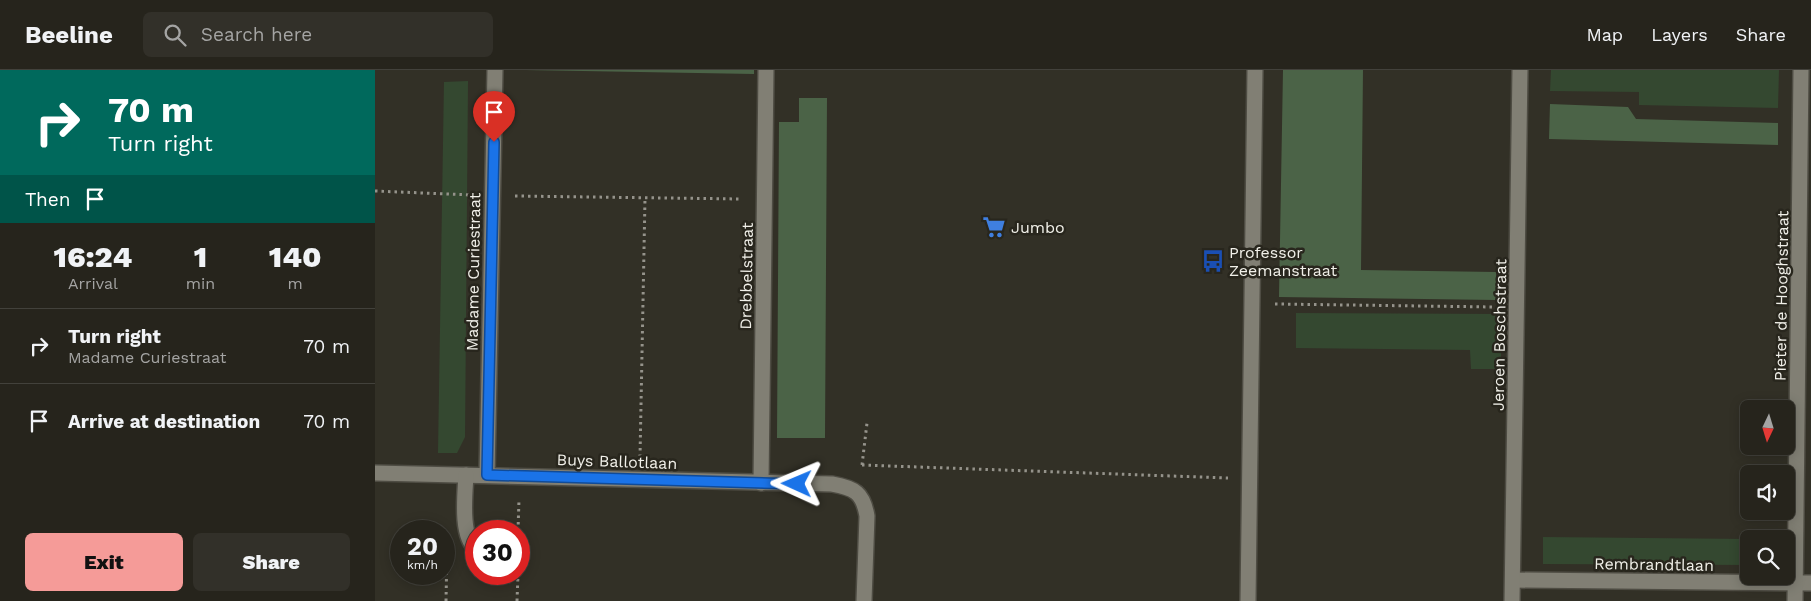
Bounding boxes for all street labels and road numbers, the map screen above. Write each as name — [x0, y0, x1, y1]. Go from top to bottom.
street label: Madame Curiestraat — [463, 192, 484, 351]
street label: Pieter de Hooghstraat — [1771, 210, 1792, 381]
street label: Drebbelstraat — [736, 222, 757, 330]
street label: Jeroen Boschstraat — [1489, 259, 1510, 411]
street label: Buys Ballotlaan — [556, 450, 678, 473]
street label: Rembrandtlaan — [1594, 554, 1714, 575]

